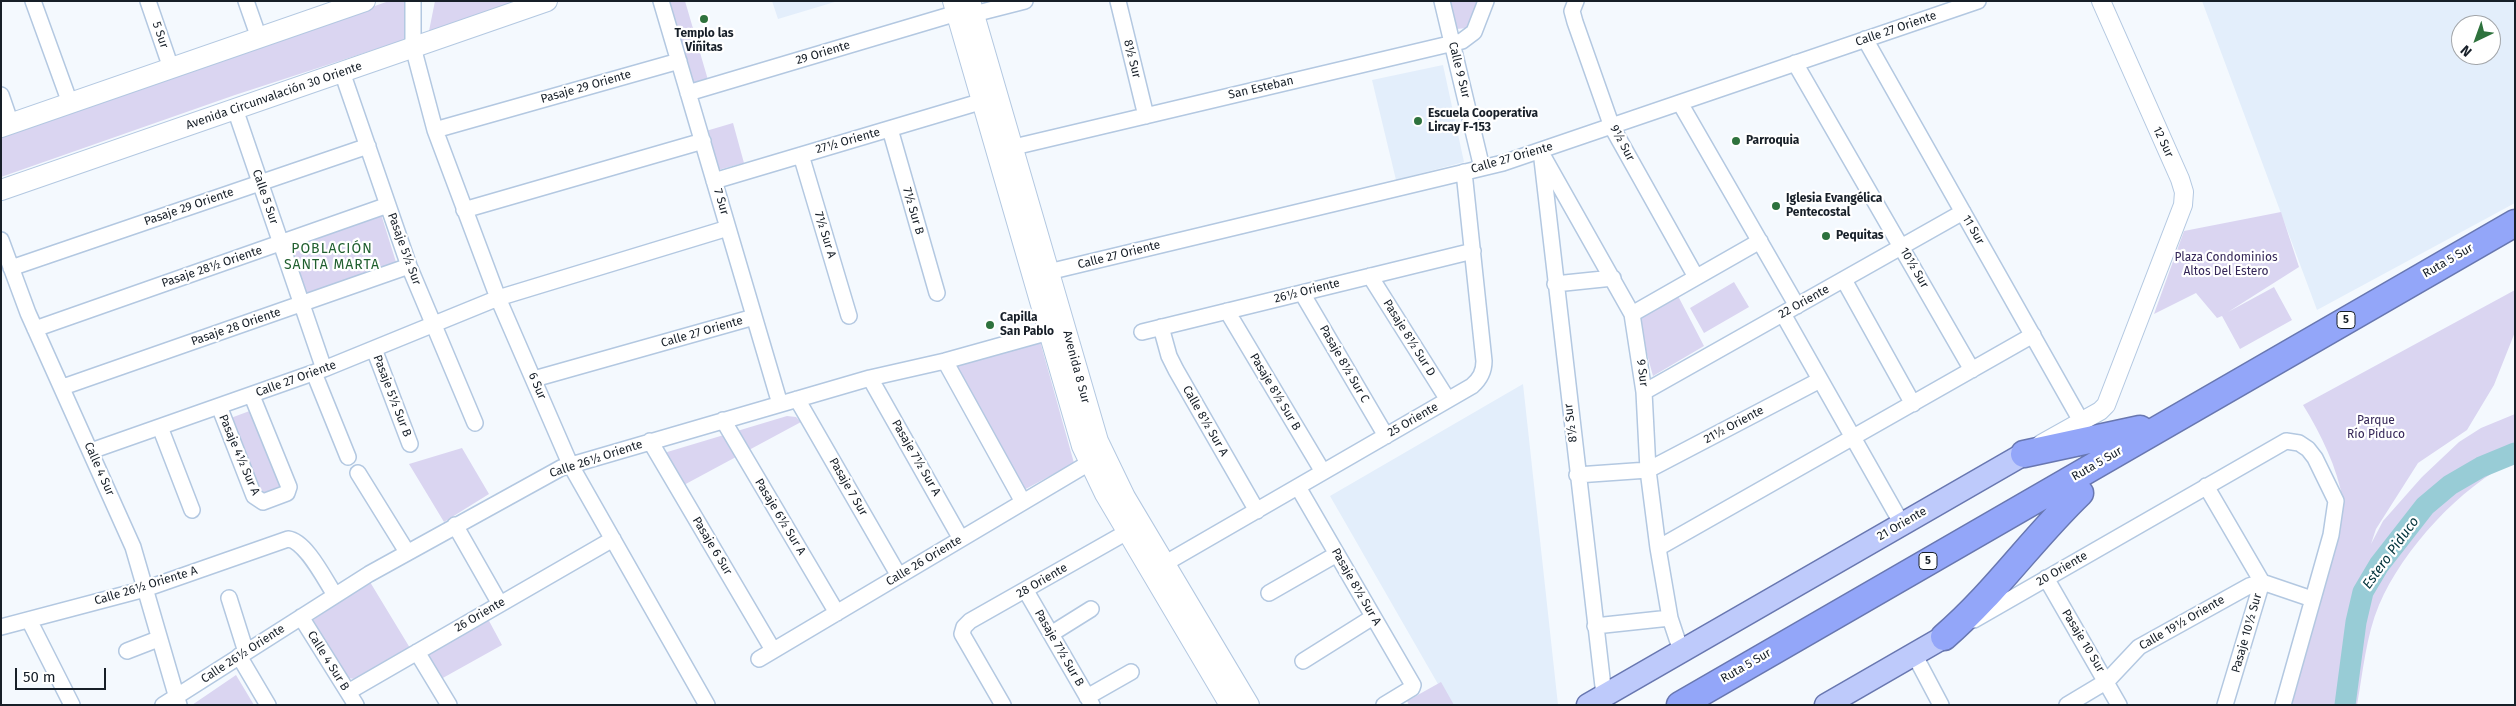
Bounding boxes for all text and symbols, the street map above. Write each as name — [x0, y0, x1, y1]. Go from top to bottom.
street label: Calle 27 Oriente — [1854, 8, 1938, 50]
marker: Templo las Viñitas — [698, 13, 710, 25]
north arrow — [2451, 15, 2501, 65]
street label: 5 Sur — [149, 20, 171, 50]
place label: Templo las Viñitas — [675, 27, 733, 55]
street label: 29 Oriente — [794, 38, 852, 68]
street label: 8½ Sur — [1120, 38, 1144, 80]
street label: Calle 9 Sur — [1445, 40, 1473, 100]
text: N — [2457, 41, 2475, 60]
street label: Avenida Circunvalación 30 Oriente — [184, 59, 364, 133]
street label: Pasaje 29 Oriente — [539, 67, 633, 107]
street label: San Esteban — [1227, 74, 1295, 102]
place label: Escuela Cooperativa Lircay F-153 — [1428, 107, 1538, 135]
marker: Escuela Cooperativa Lircay F-153 — [1412, 115, 1424, 127]
street label: 9½ Sur — [1607, 122, 1637, 164]
street label: 12 Sur — [2150, 124, 2176, 160]
street label: 27½ Oriente — [814, 125, 882, 157]
place label: Parroquia — [1746, 134, 1799, 148]
marker: Parroquia — [1730, 135, 1742, 147]
street label: Calle 27 Oriente — [1469, 139, 1555, 177]
street label: Calle 5 Sur — [249, 168, 281, 226]
street label: Pasaje 29 Oriente — [142, 185, 236, 229]
street label: 7½ Sur B — [899, 186, 927, 236]
street label: 7 Sur — [710, 187, 732, 217]
place label: Iglesia Evangélica Pentecostal — [1786, 192, 1882, 220]
marker: Iglesia Evangélica Pentecostal — [1770, 200, 1782, 212]
street label: 7½ Sur A — [811, 210, 839, 260]
street label: Pasaje 5½ Sur — [384, 211, 424, 287]
street label: 11 Sur — [1959, 213, 1987, 247]
place label: Pequitas — [1836, 229, 1884, 243]
marker: Pequitas — [1820, 230, 1832, 242]
street label: Calle 27 Oriente — [1076, 238, 1162, 272]
district label: POBLACIÓN SANTA MARTA — [283, 241, 381, 274]
street label: Ruta 5 Sur — [2420, 241, 2476, 281]
street label: Pasaje 28½ Oriente — [160, 243, 264, 291]
street label: 10½ Sur — [1897, 245, 1931, 291]
park label: Plaza Condominios Altos Del Estero — [2174, 251, 2278, 279]
street label: 26½ Oriente — [1273, 276, 1341, 306]
street label: 22 Oriente — [1776, 282, 1832, 322]
street label: Pasaje 8½ Sur D — [1380, 297, 1438, 379]
street label: Pasaje 28 Oriente — [189, 305, 283, 349]
place label: Capilla San Pablo — [1000, 311, 1054, 339]
road number: 5 — [2337, 312, 2355, 328]
street label: Calle 27 Oriente — [659, 313, 745, 351]
marker: Capilla San Pablo — [984, 319, 996, 331]
street label: Pasaje 8½ Sur C — [1316, 323, 1372, 405]
street label: Avenida 8 Sur — [1059, 329, 1093, 405]
street label: Pasaje 8½ Sur B — [1246, 351, 1304, 433]
street label: Pasaje 5½ Sur B — [370, 353, 414, 439]
street label: Calle 27 Oriente — [254, 358, 338, 400]
street label: 9 Sur — [1633, 358, 1651, 388]
street label: 6 Sur — [525, 370, 549, 402]
street label: Calle 8½ Sur A — [1179, 383, 1231, 459]
street label: 25 Oriente — [1385, 400, 1441, 440]
street label: 8½ Sur — [1561, 403, 1581, 443]
street label: 21½ Oriente — [1702, 403, 1766, 447]
street label: Pasaje 4½ Sur A — [215, 412, 263, 498]
park label: Parque Río Piduco — [2347, 414, 2405, 442]
street label: Pasaje 7½ Sur A — [888, 417, 944, 499]
street label: Calle 26½ Oriente — [548, 437, 644, 481]
street label: Calle 4 Sur — [81, 440, 117, 498]
street label: Ruta 5 Sur — [2069, 444, 2125, 484]
street label: Pasaje 7 Sur — [826, 456, 870, 518]
street label: Pasaje 6½ Sur A — [752, 476, 808, 558]
street label: 21 Oriente — [1875, 504, 1929, 544]
street label: Pasaje 6 Sur — [689, 514, 735, 578]
water label: Estero Piduco — [2359, 514, 2423, 592]
street label: Calle 26 Oriente — [884, 533, 964, 589]
street label: Pasaje 8½ Sur A — [1328, 546, 1384, 628]
street label: 20 Oriente — [2034, 549, 2090, 589]
road number: 5 — [1919, 552, 1937, 570]
street label: 28 Oriente — [1014, 561, 1070, 601]
street label: Calle 26½ Oriente A — [93, 563, 199, 609]
street label: Pasaje 10½ Sur — [2229, 592, 2265, 674]
street label: Calle 19½ Oriente — [2137, 593, 2227, 653]
street label: 26 Oriente — [452, 595, 508, 635]
street label: Pasaje 7½ Sur B — [1031, 607, 1087, 689]
street label: Pasaje 10 Sur — [2059, 607, 2107, 675]
street label: Calle 26½ Oriente — [198, 622, 288, 686]
street label: Calle 4 Sur B — [304, 628, 352, 694]
street label: Ruta 5 Sur — [1718, 646, 1774, 686]
scale bar — [18, 658, 109, 690]
text: 50 m — [23, 668, 56, 686]

